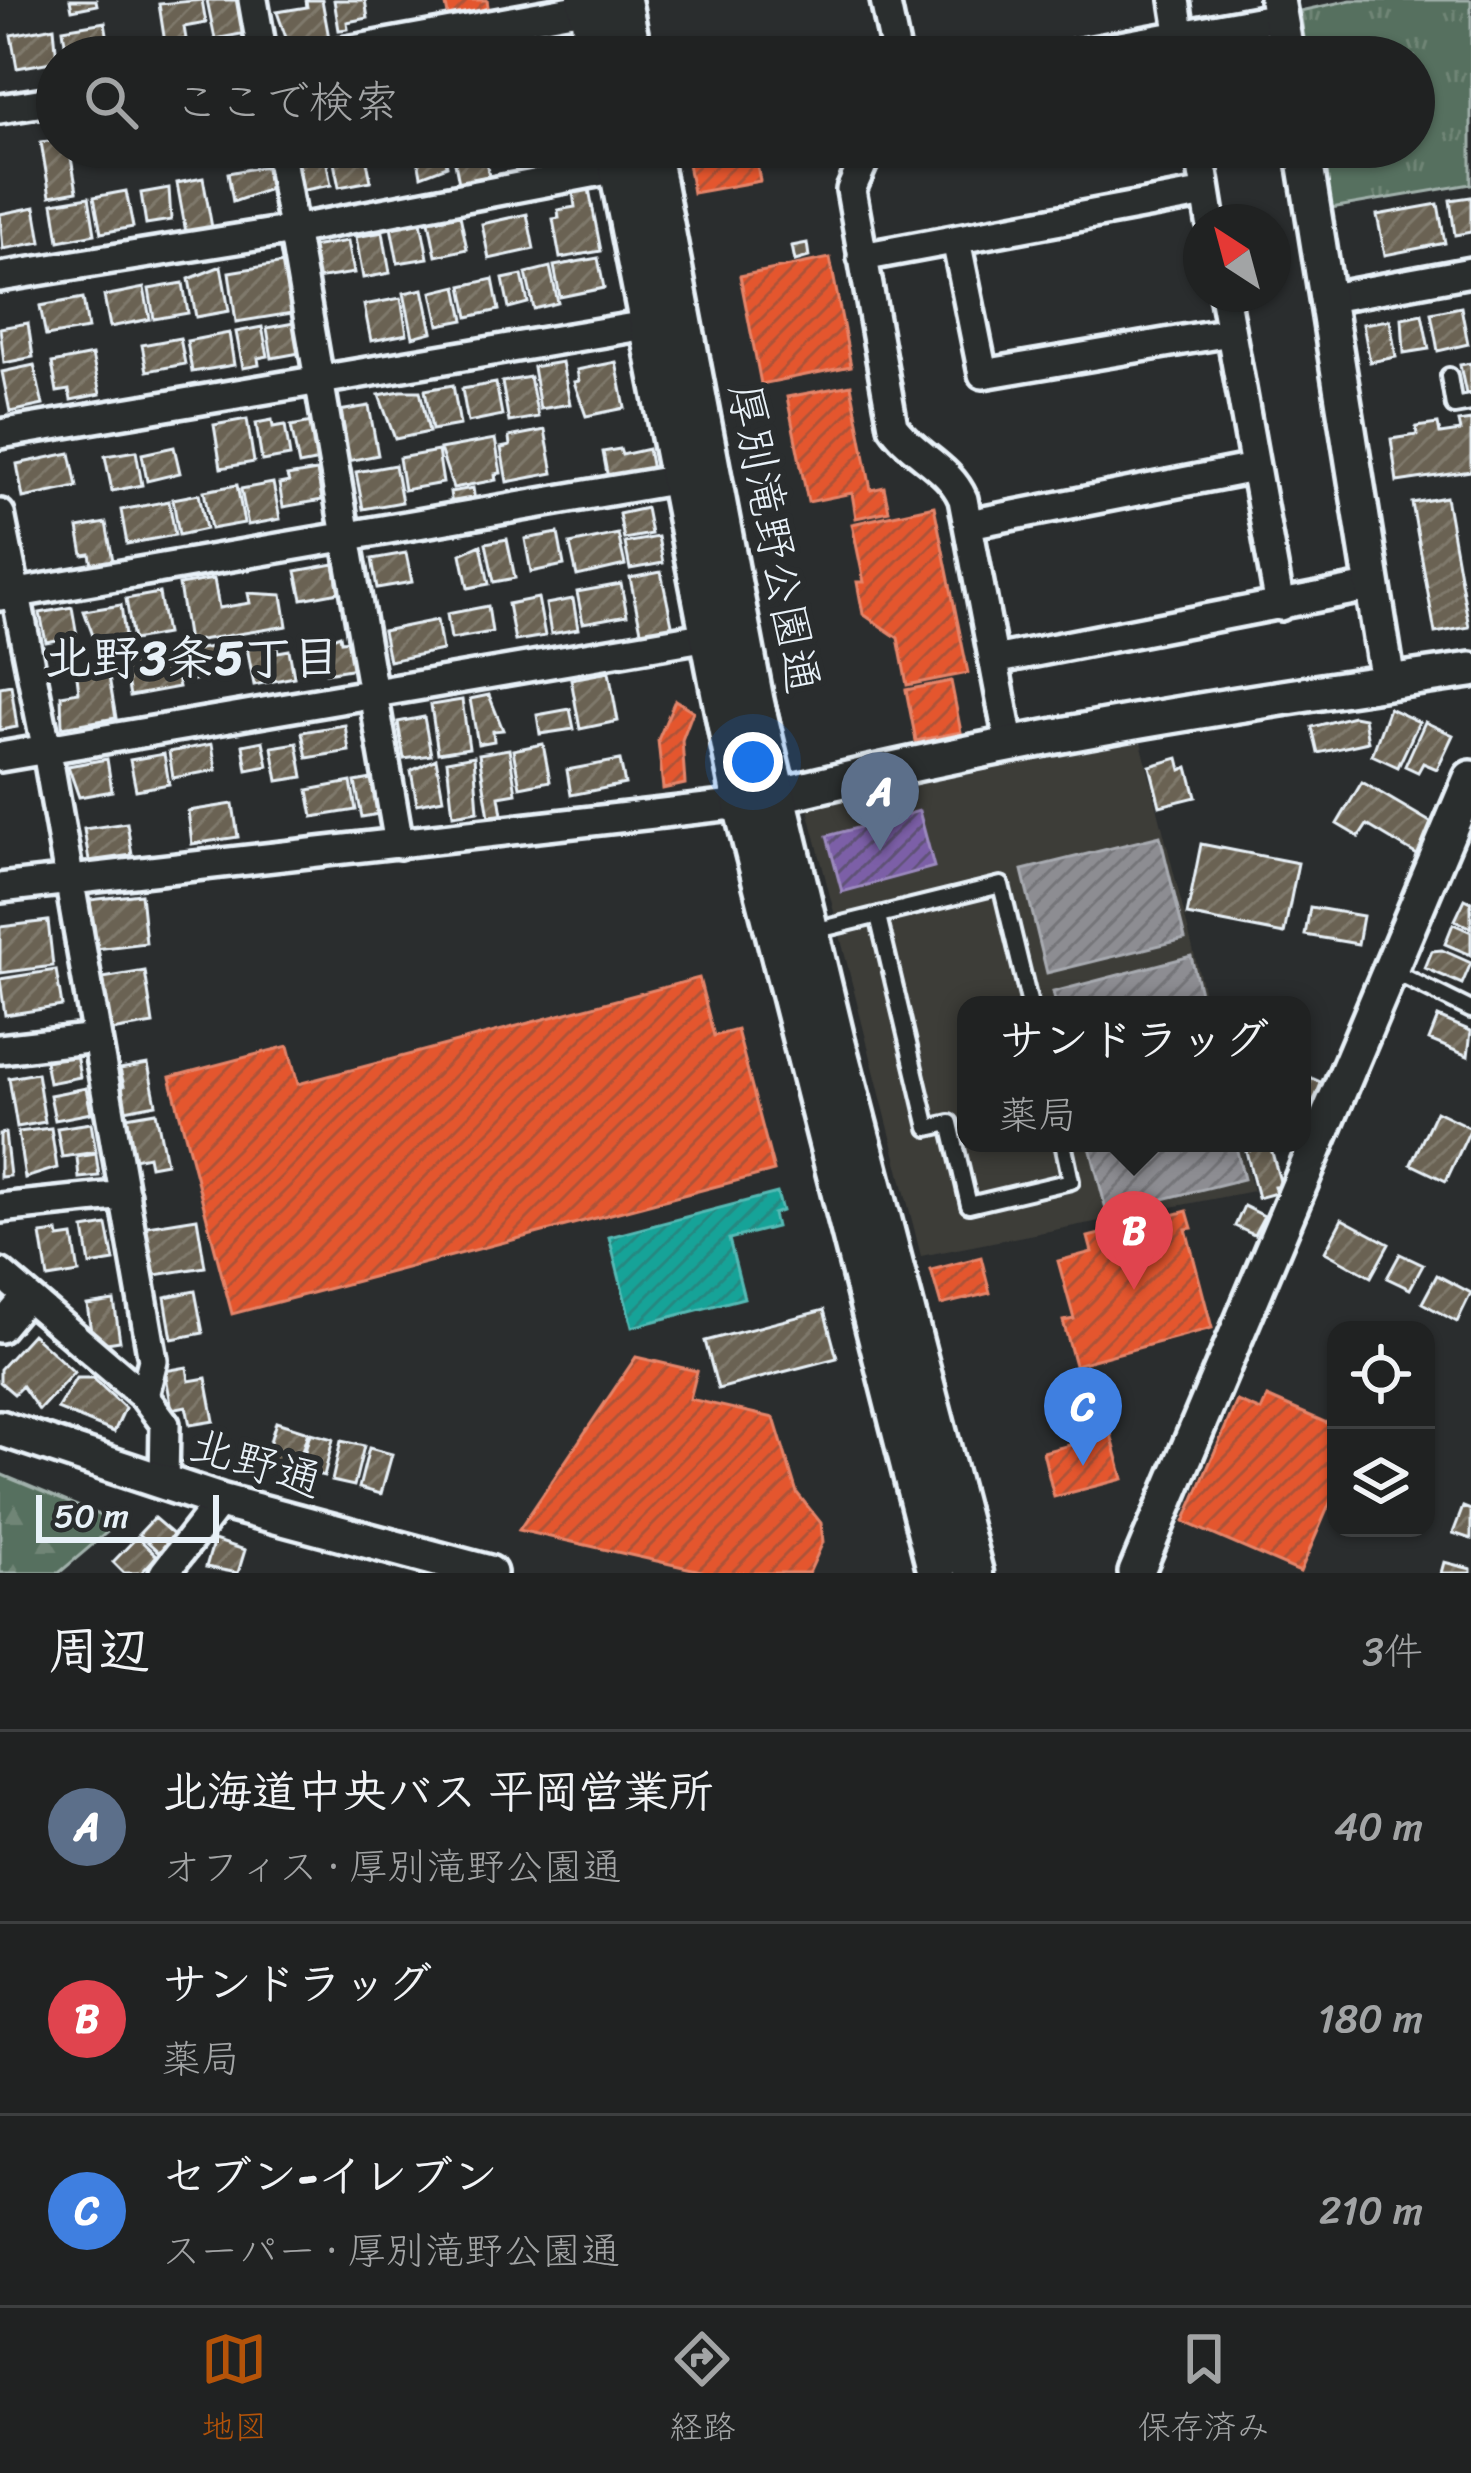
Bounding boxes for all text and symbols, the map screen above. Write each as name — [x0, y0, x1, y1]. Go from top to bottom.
search box — [36, 36, 1435, 168]
text: ここで検索 — [174, 62, 399, 142]
icon: search — [78, 69, 144, 135]
north arrow — [1183, 204, 1291, 312]
street label: 厚別滝野公園通 — [705, 376, 843, 700]
district label: 北野3条5丁目 — [44, 615, 340, 700]
your location — [723, 732, 783, 792]
pin: A — [841, 752, 919, 851]
popup — [957, 996, 1311, 1152]
text: サンドラッグ — [999, 1000, 1269, 1080]
text: 薬局 — [999, 1080, 1077, 1149]
pin: B — [1095, 1191, 1173, 1290]
map controls — [1327, 1321, 1435, 1537]
button: locate — [1327, 1321, 1435, 1429]
pin: C — [1044, 1367, 1122, 1466]
street label: 北野通 — [180, 1405, 332, 1521]
button: layers — [1327, 1429, 1435, 1537]
text: 50 m — [54, 1487, 129, 1545]
scale bar — [36, 1489, 219, 1542]
text: 周辺 — [48, 1606, 150, 1696]
text: 3件 — [1363, 1617, 1423, 1686]
text: 北海道中央バス 平岡営業所 — [162, 1752, 714, 1832]
text: A — [74, 1792, 100, 1861]
text: 40 m — [1334, 1792, 1423, 1861]
text: オフィス · 厚別滝野公園通 — [162, 1832, 622, 1901]
text: サンドラッグ — [162, 1944, 432, 2024]
text: B — [75, 1984, 99, 2053]
text: 180 m — [1318, 1984, 1423, 2053]
text: 薬局 — [162, 2024, 240, 2093]
text: セブン-イレブン — [162, 2136, 498, 2216]
text: C — [75, 2176, 99, 2245]
text: 210 m — [1319, 2176, 1423, 2245]
text: スーパー · 厚別滝野公園通 — [162, 2216, 620, 2285]
tab: 地図 — [201, 2326, 267, 2456]
tab: 経路 — [669, 2326, 735, 2456]
tab: 保存済み — [1138, 2326, 1270, 2456]

